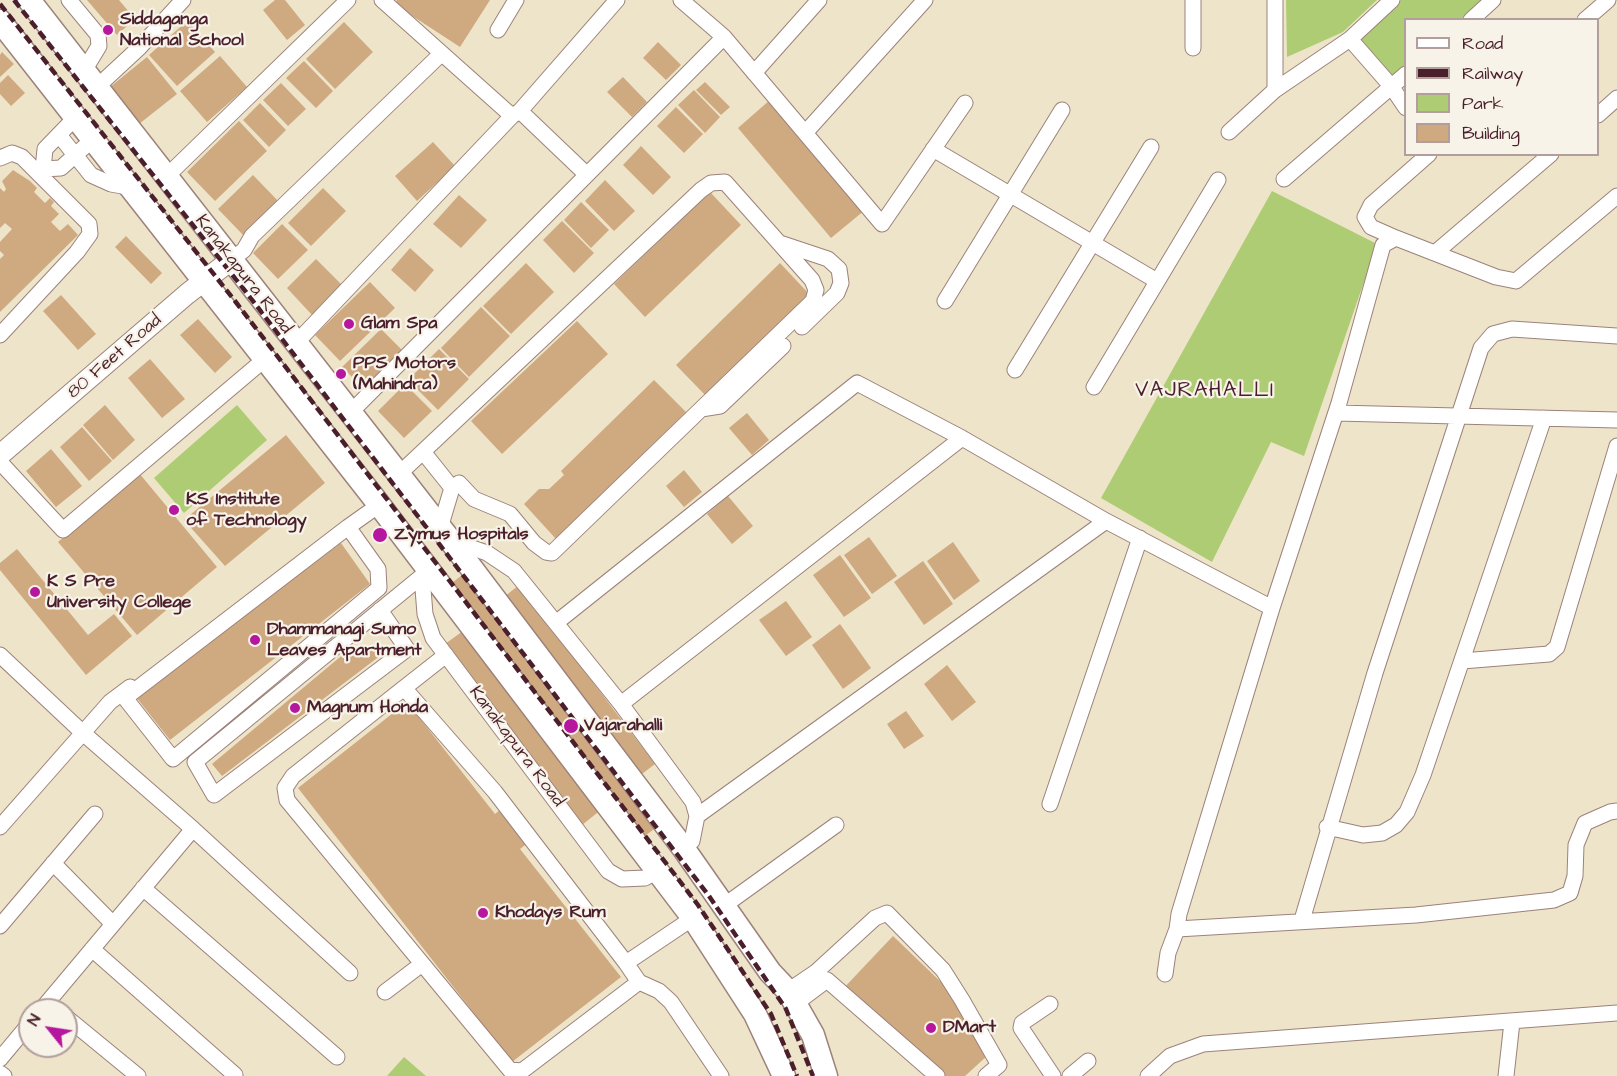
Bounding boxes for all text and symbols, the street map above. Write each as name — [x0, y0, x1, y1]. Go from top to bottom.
place label: Siddaganga National School — [120, 9, 244, 52]
legend — [1404, 18, 1599, 156]
marker: Siddaganga National School — [101, 23, 115, 37]
text: Road — [1462, 31, 1503, 56]
text: Railway — [1462, 61, 1523, 86]
text: Park — [1462, 91, 1504, 116]
text: Building — [1462, 121, 1520, 146]
street label: Kanakapura Road — [190, 211, 296, 339]
street label: 80 Feet Road — [63, 310, 167, 404]
place label: Glam Spa — [361, 313, 437, 335]
marker: Glam Spa — [342, 317, 356, 331]
place label: PPS Motors (Mahindra) — [353, 353, 456, 395]
marker: PPS Motors (Mahindra) — [334, 367, 348, 381]
district label: VAJRAHALLI — [1135, 379, 1275, 405]
place label: KS Institute of Technology — [186, 489, 307, 532]
marker: KS Institute of Technology — [167, 503, 181, 517]
place label: Zymus Hospitals — [394, 524, 528, 546]
marker: Zymus Hospitals — [371, 526, 389, 544]
place label: K S Pre University College — [47, 571, 191, 614]
marker: K S Pre University College — [28, 585, 42, 599]
place label: Dhammanagi Sumo Leaves Apartment — [267, 619, 422, 662]
marker: Dhammanagi Sumo Leaves Apartment — [248, 633, 262, 647]
street label: Kanakapura Road — [464, 683, 568, 811]
place label: Magnum Honda — [307, 697, 428, 719]
marker: Magnum Honda — [288, 701, 302, 715]
place label: Vajarahalli — [584, 715, 662, 737]
marker: Vajarahalli — [562, 717, 580, 735]
place label: Khodays Rum — [495, 902, 605, 924]
marker: Khodays Rum — [476, 906, 490, 920]
north arrow — [18, 998, 78, 1058]
text: N — [22, 1010, 46, 1030]
place label: DMart — [943, 1017, 996, 1039]
marker: DMart — [924, 1021, 938, 1035]

